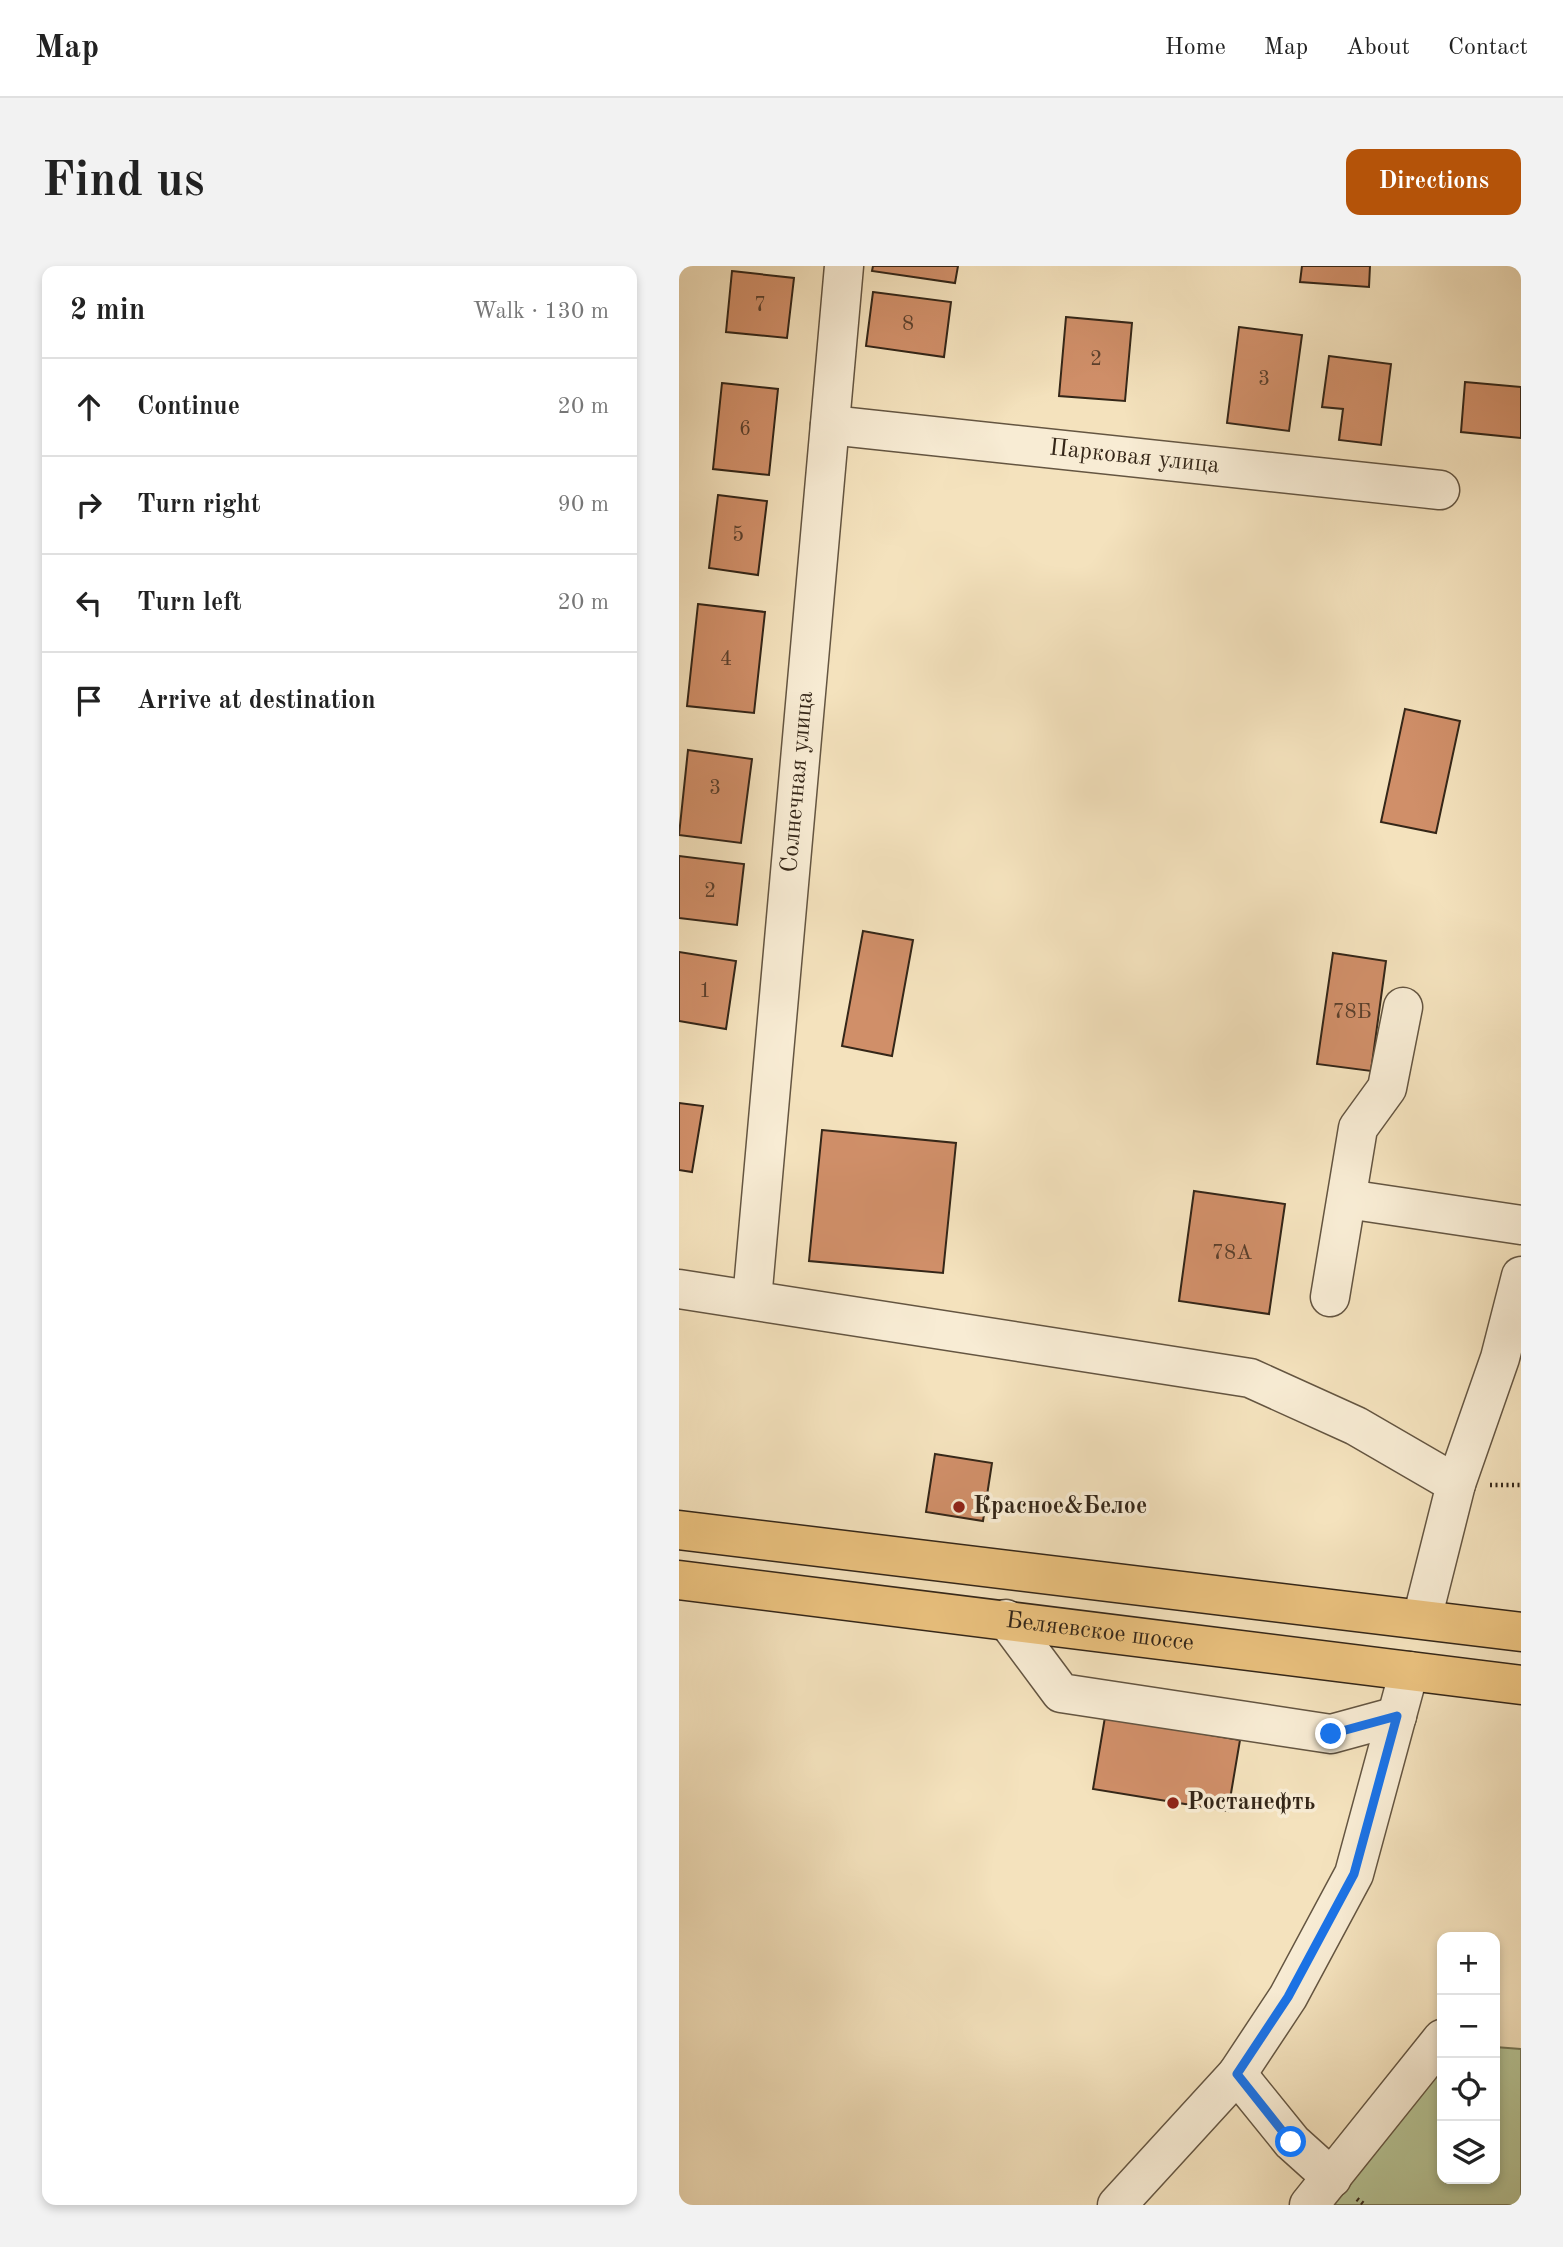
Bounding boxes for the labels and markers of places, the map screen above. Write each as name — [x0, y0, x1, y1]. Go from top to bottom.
place label: Красное&Белое — [973, 1495, 1147, 1519]
marker: Красное&Белое — [951, 1499, 967, 1515]
place label: Ростанефть — [1187, 1791, 1315, 1815]
marker: Ростанефть — [1165, 1795, 1181, 1811]

